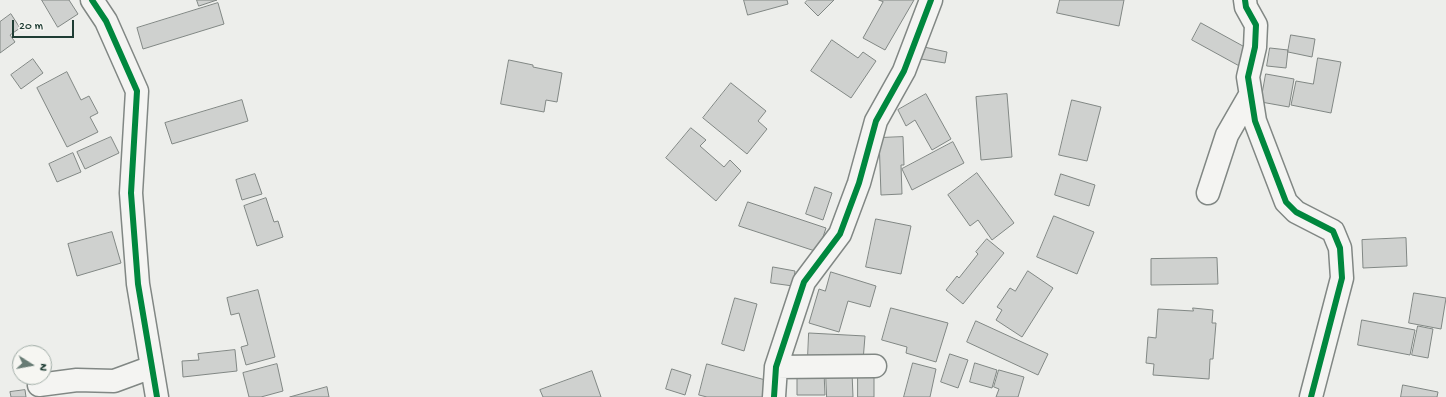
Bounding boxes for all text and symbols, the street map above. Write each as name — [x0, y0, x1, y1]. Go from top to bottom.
scale bar — [14, 12, 76, 38]
text: 20 m — [19, 20, 43, 34]
north arrow — [12, 345, 52, 385]
text: N — [36, 362, 49, 372]

